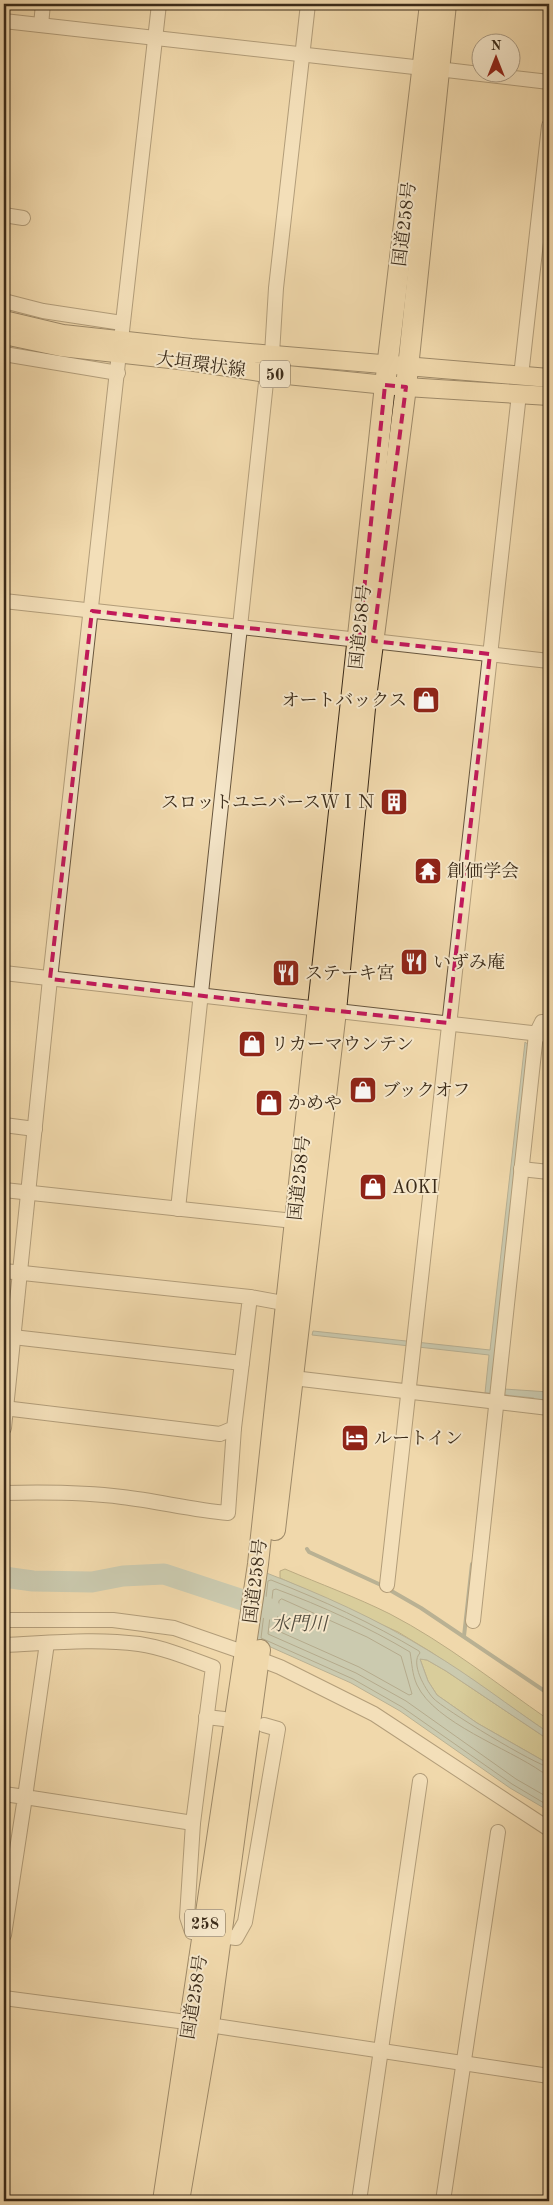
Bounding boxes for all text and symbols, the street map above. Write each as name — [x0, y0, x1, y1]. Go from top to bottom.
north arrow — [470, 32, 520, 82]
text: N — [491, 39, 502, 53]
street label: 国道258号 — [389, 180, 419, 268]
street label: 大垣環状線 — [155, 348, 247, 380]
road number: 50 — [260, 360, 290, 388]
street label: 国道258号 — [346, 584, 374, 670]
shop icon: オートバックス — [411, 685, 441, 715]
place label: オートバックス — [282, 692, 407, 710]
building icon: スロットユニバースＷＩＮ — [379, 787, 409, 817]
place label: スロットユニバースＷＩＮ — [161, 794, 375, 812]
temple icon: 創価学会 — [413, 856, 443, 886]
place label: 創価学会 — [447, 861, 519, 881]
restaurant icon: いずみ庵 — [399, 947, 429, 977]
place label: いずみ庵 — [433, 952, 505, 972]
restaurant icon: ステーキ宮 — [271, 958, 301, 988]
place label: ステーキ宮 — [305, 963, 395, 983]
shop icon: リカーマウンテン — [237, 1029, 267, 1059]
place label: リカーマウンテン — [271, 1036, 414, 1054]
shop icon: ブックオフ — [348, 1075, 378, 1105]
place label: ブックオフ — [382, 1081, 470, 1100]
shop icon: かめや — [254, 1088, 284, 1118]
place label: かめや — [288, 1094, 342, 1113]
street label: 国道258号 — [285, 1135, 313, 1221]
shop icon: AOKI — [358, 1172, 388, 1202]
place label: AOKI — [392, 1179, 438, 1197]
hotel icon: ルートイン — [340, 1423, 370, 1453]
place label: ルートイン — [374, 1430, 463, 1448]
street label: 国道258号 — [240, 1537, 270, 1625]
water label: 水門川 — [270, 1614, 329, 1635]
road number: 258 — [185, 1910, 225, 1936]
street label: 国道258号 — [177, 1953, 211, 2041]

